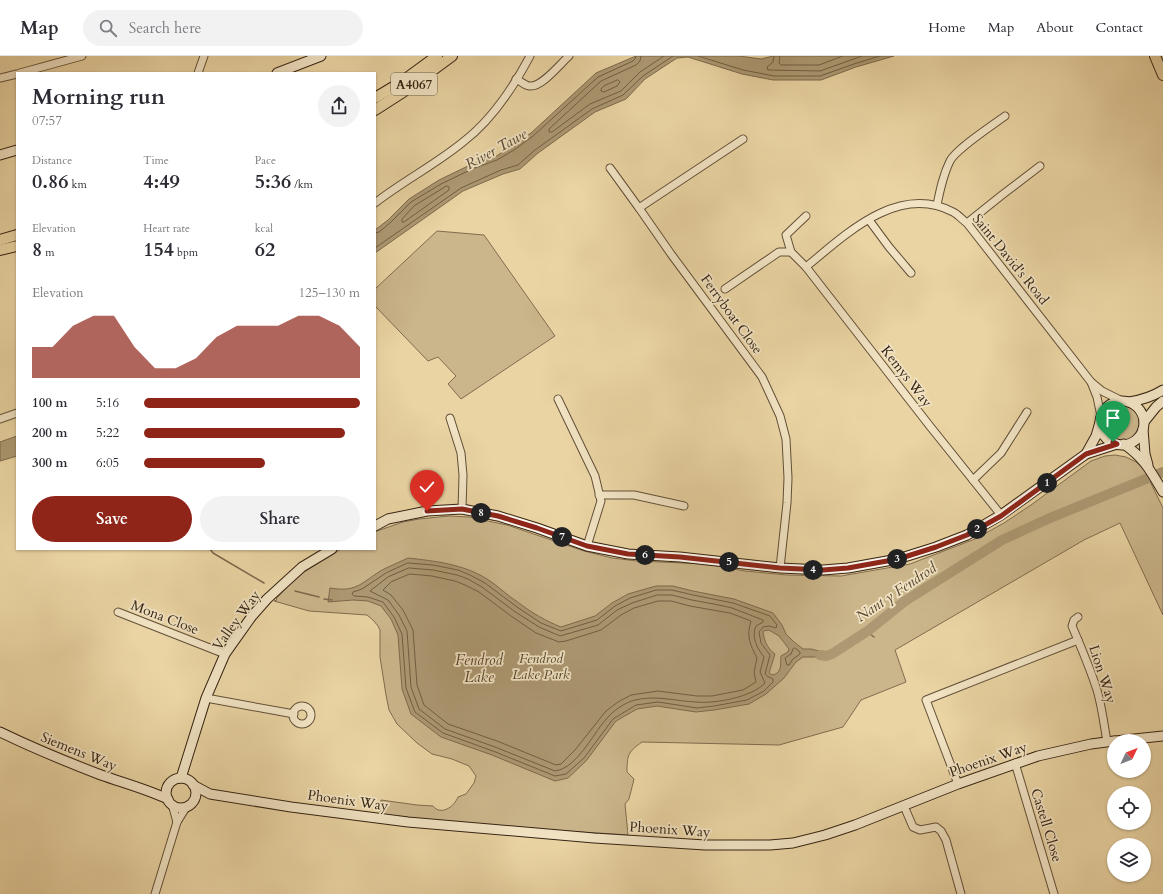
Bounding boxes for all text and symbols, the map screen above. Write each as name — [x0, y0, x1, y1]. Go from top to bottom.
search box — [83, 10, 363, 46]
text: Map — [20, 15, 59, 41]
icon: search — [97, 17, 119, 39]
text: Search here — [129, 18, 201, 38]
text: Home — [928, 18, 966, 37]
text: Map — [988, 18, 1014, 37]
text: About — [1036, 18, 1073, 37]
text: Contact — [1095, 18, 1143, 37]
road number: A4067 — [391, 73, 437, 95]
text: Morning run — [32, 82, 165, 112]
button: share — [318, 85, 360, 127]
text: 07:57 — [32, 112, 62, 130]
water label: River Tawe — [462, 124, 531, 174]
text: Distance — [32, 153, 72, 168]
text: Time — [143, 153, 169, 168]
text: Pace — [255, 153, 276, 168]
text: 0.86 — [32, 168, 69, 195]
text: 4:49 — [143, 168, 180, 195]
text: 5:36 — [255, 168, 291, 195]
text: km — [69, 177, 87, 192]
text: /km — [291, 177, 313, 192]
street label: Saint David's Road — [968, 210, 1053, 309]
text: Elevation — [32, 221, 76, 236]
text: Heart rate — [143, 221, 190, 236]
text: kcal — [255, 221, 273, 236]
text: 8 — [32, 236, 42, 263]
text: 154 — [143, 236, 174, 263]
text: 62 — [255, 236, 275, 263]
text: m — [42, 245, 55, 260]
text: bpm — [174, 245, 198, 260]
street label: Ferryboat Close — [696, 271, 767, 358]
text: Elevation — [32, 284, 84, 302]
text: 125–130 m — [298, 284, 360, 302]
street label: Kemys Way — [877, 342, 937, 412]
text: 100 m — [32, 394, 67, 412]
text: 5:16 — [96, 394, 119, 412]
pin — [1096, 401, 1130, 442]
icon: arrive — [1102, 407, 1124, 429]
text: 200 m — [32, 424, 67, 442]
text: 5:22 — [96, 424, 119, 442]
text: 300 m — [32, 454, 67, 472]
text: 6:05 — [96, 454, 119, 472]
pin — [410, 470, 444, 511]
pin: 1 — [1037, 473, 1057, 493]
text: 1 — [1044, 475, 1050, 490]
icon: check — [416, 476, 438, 498]
button: Save — [32, 496, 192, 542]
button: Share — [200, 496, 360, 542]
pin: 8 — [471, 503, 491, 523]
text: 8 — [478, 505, 484, 520]
pin: 2 — [967, 519, 987, 539]
text: 2 — [974, 521, 980, 536]
pin: 7 — [552, 527, 572, 547]
text: 7 — [559, 529, 565, 544]
pin: 6 — [635, 545, 655, 565]
text: 6 — [642, 547, 648, 562]
pin: 3 — [887, 549, 907, 569]
text: 3 — [894, 551, 900, 566]
pin: 5 — [719, 552, 739, 572]
text: 5 — [726, 554, 732, 569]
water label: Nant y Fendrod — [852, 557, 941, 626]
pin: 4 — [803, 560, 823, 580]
text: 4 — [810, 562, 816, 577]
street label: Valley Way — [208, 586, 265, 654]
street label: Mona Close — [128, 596, 202, 639]
street label: Lion Way — [1084, 642, 1121, 706]
park label: Fendrod Lake Park — [512, 649, 570, 684]
water label: Fendrod Lake — [455, 650, 503, 687]
street label: Siemens Way — [38, 728, 120, 776]
north arrow — [1107, 734, 1151, 778]
map controls — [1107, 734, 1151, 882]
street label: Phoenix Way — [947, 737, 1030, 782]
street label: Phoenix Way — [306, 785, 390, 816]
street label: Castell Close — [1026, 786, 1067, 864]
button: locate — [1107, 786, 1151, 830]
street label: Phoenix Way — [629, 817, 712, 842]
button: layers — [1107, 838, 1151, 882]

